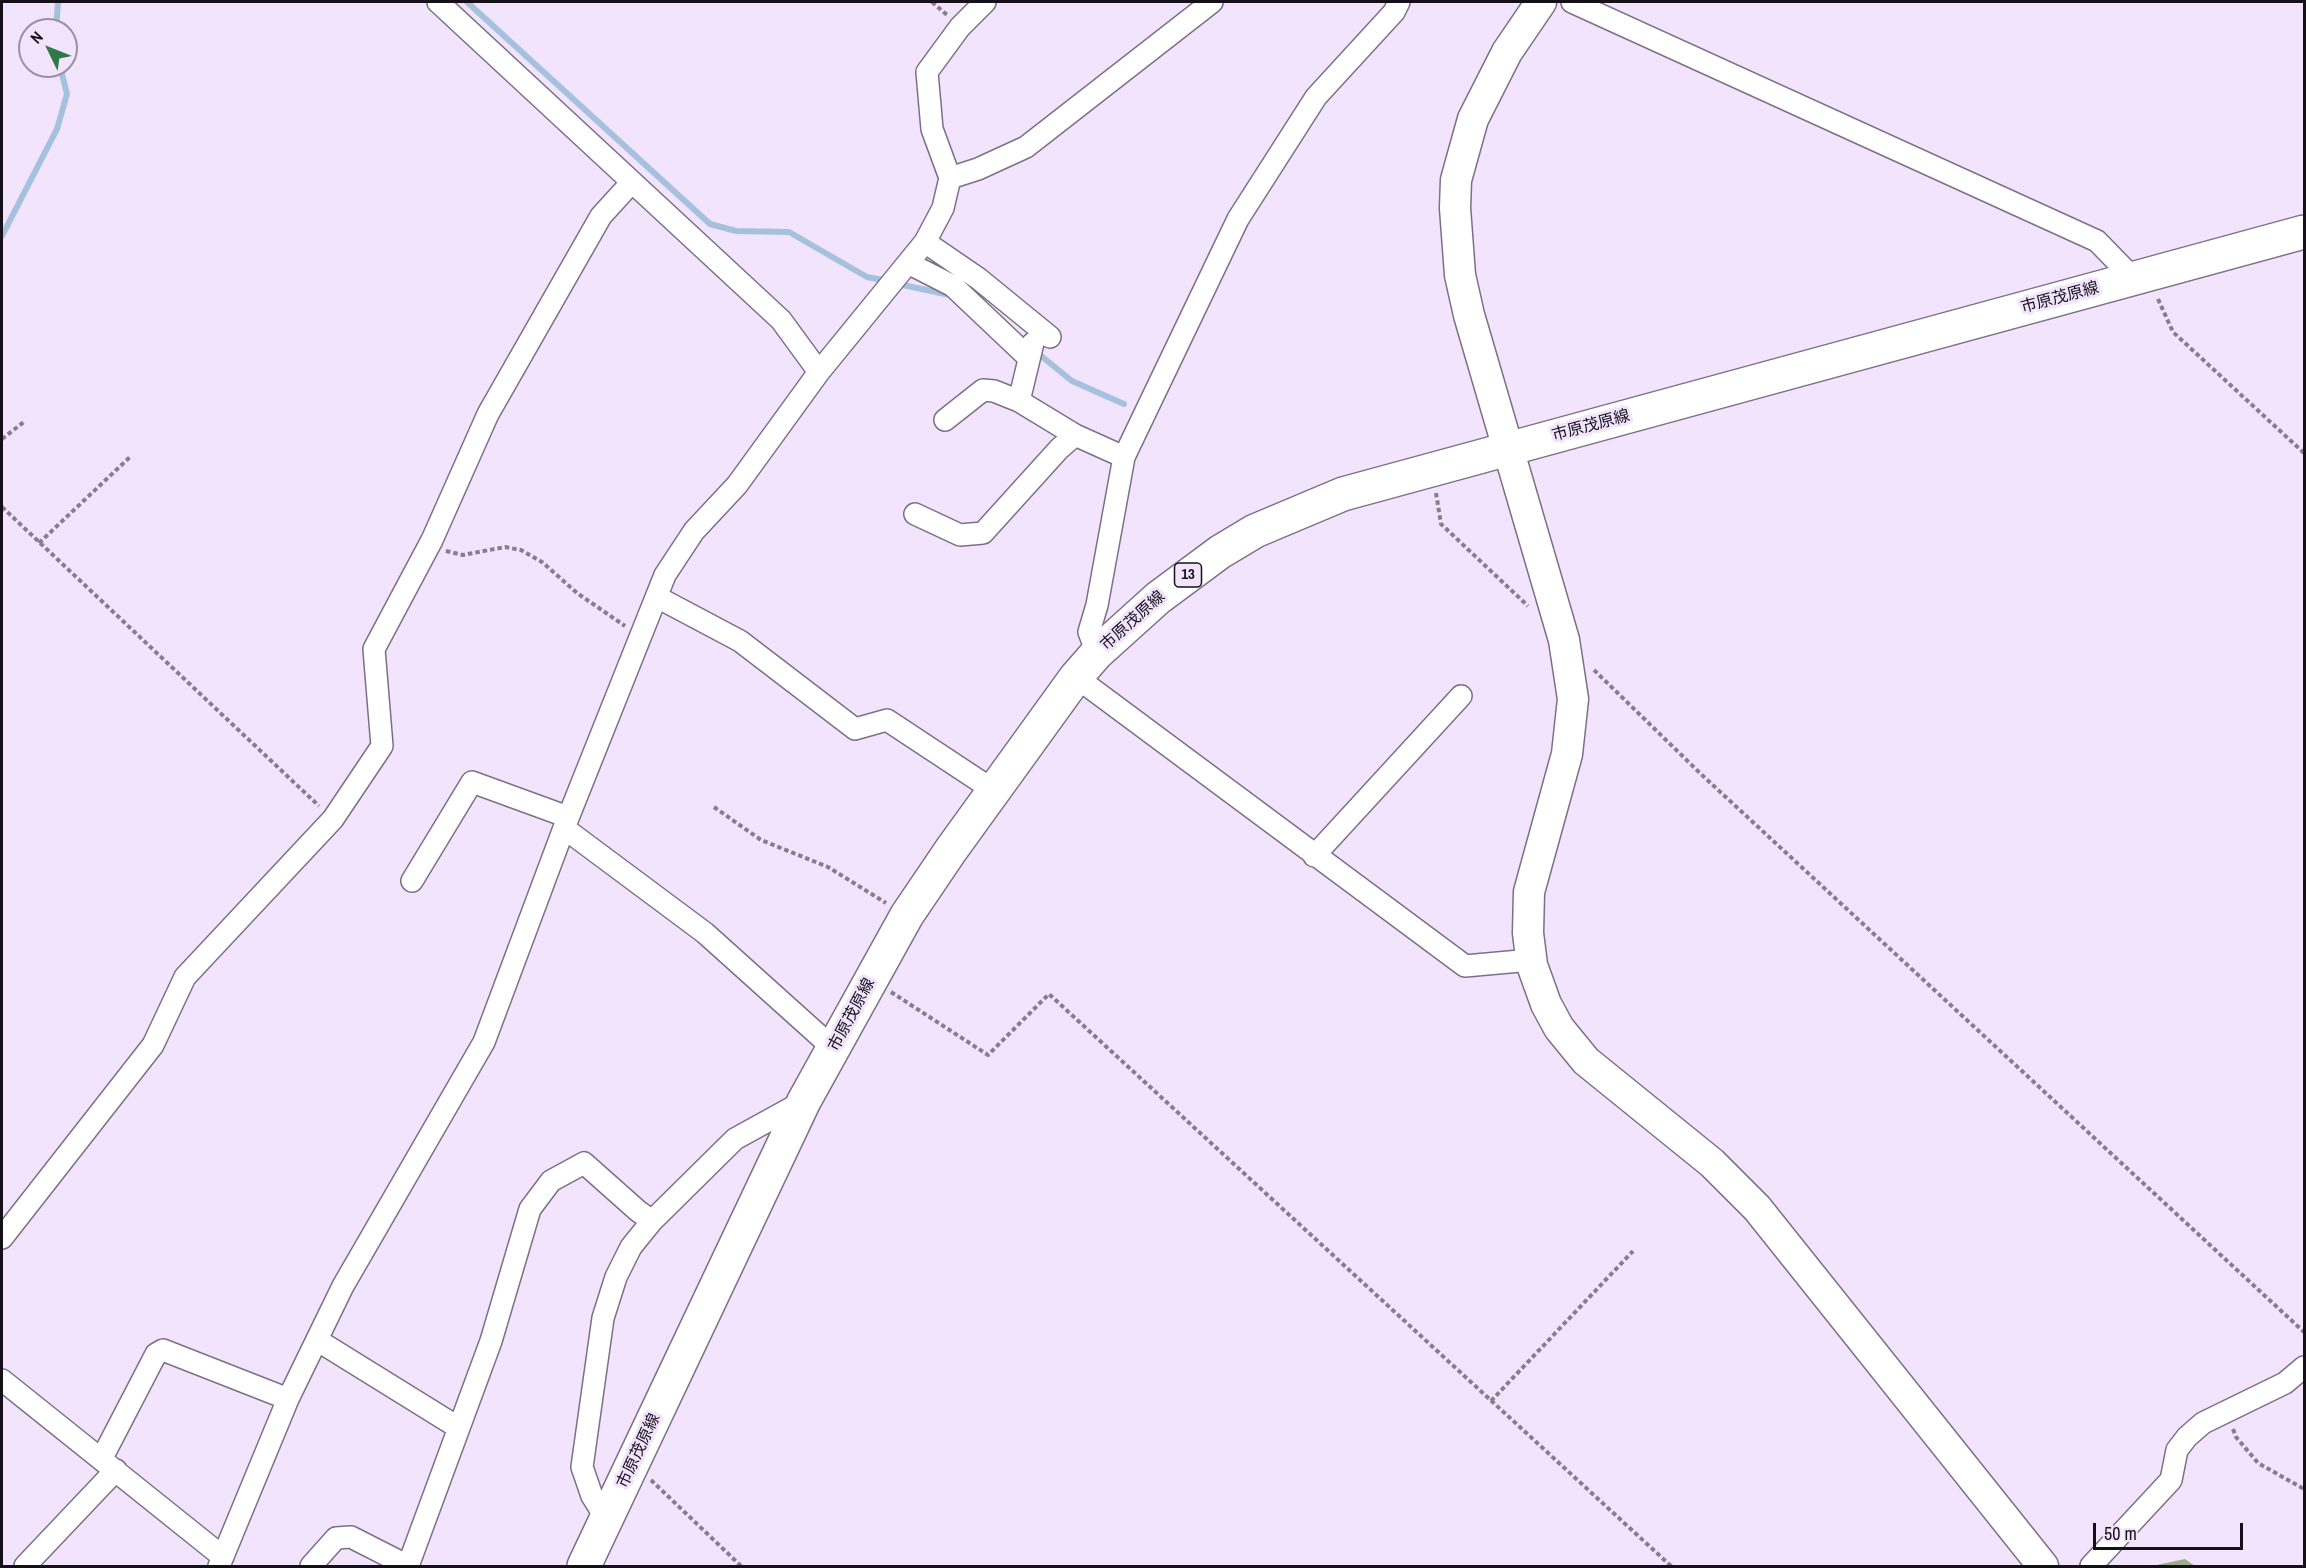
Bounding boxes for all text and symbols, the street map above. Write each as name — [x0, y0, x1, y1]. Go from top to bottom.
north arrow — [18, 18, 78, 78]
text: N — [25, 26, 48, 48]
street label: 市原茂原線 — [2019, 278, 2101, 318]
street label: 市原茂原線 — [1550, 406, 1632, 446]
road number: 13 — [1174, 563, 1202, 587]
street label: 市原茂原線 — [1097, 587, 1169, 655]
street label: 市原茂原線 — [825, 975, 879, 1055]
street label: 市原茂原線 — [613, 1411, 665, 1491]
scale bar — [2096, 1511, 2246, 1549]
text: 50 m — [2104, 1521, 2137, 1546]

